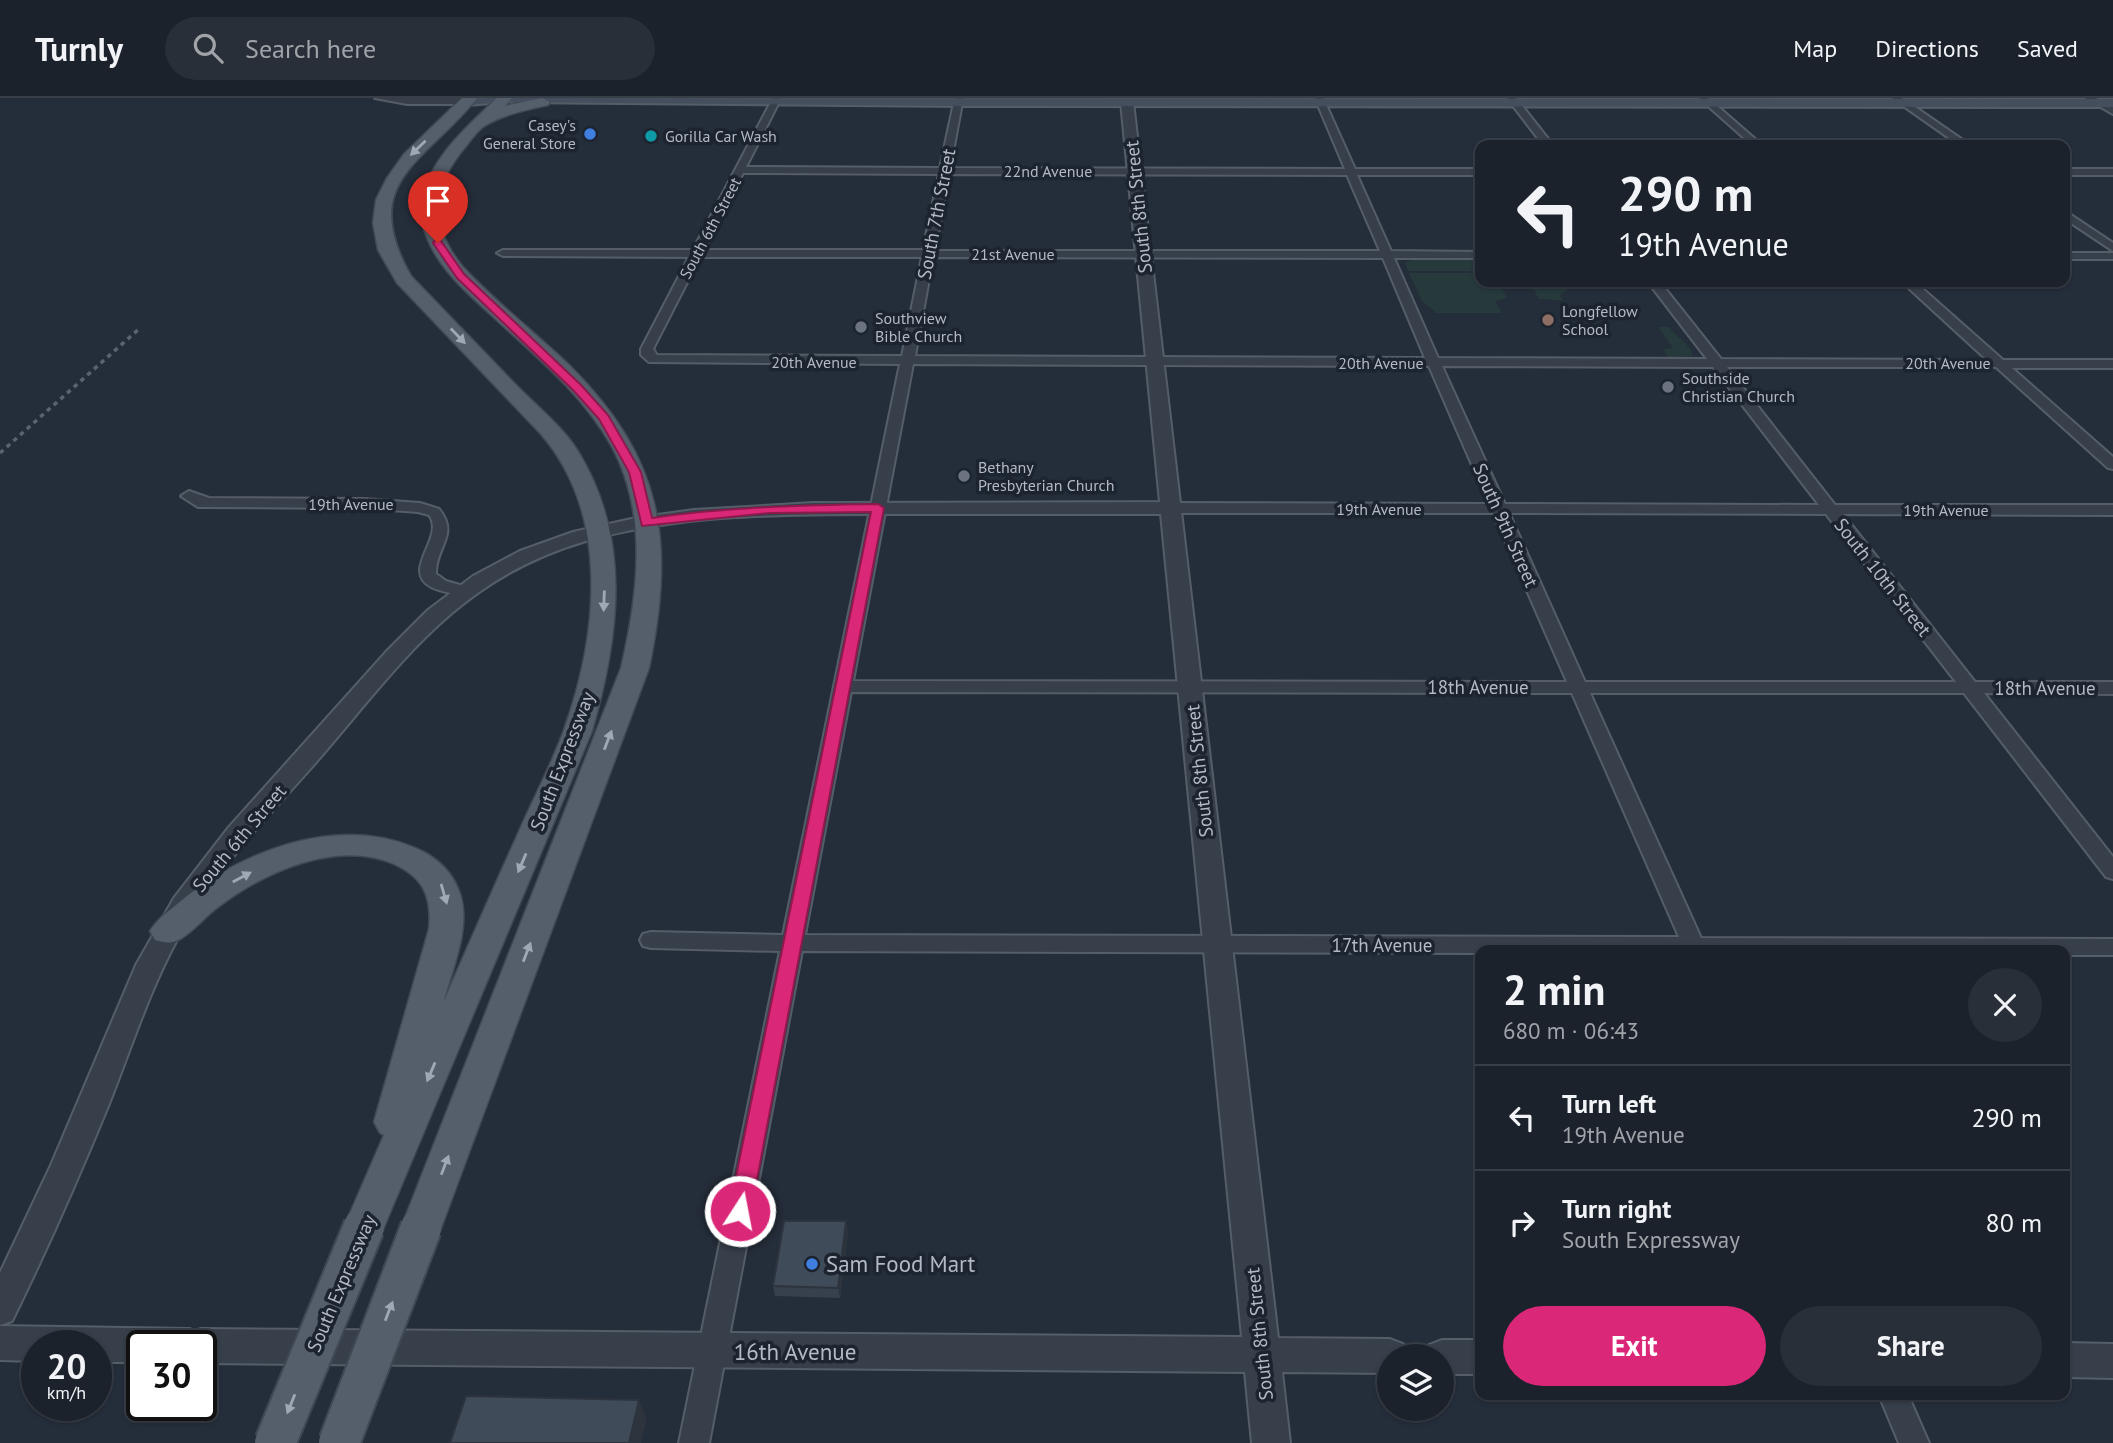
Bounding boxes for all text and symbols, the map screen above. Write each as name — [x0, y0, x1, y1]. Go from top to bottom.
search box — [165, 17, 655, 80]
text: Turnly — [35, 27, 123, 70]
icon: search — [189, 29, 227, 67]
text: Search here — [245, 32, 376, 65]
text: Map — [1793, 33, 1837, 64]
text: Directions — [1875, 33, 1979, 64]
text: Saved — [2017, 33, 2078, 64]
place label: Casey's General Store — [483, 115, 576, 153]
marker: Casey's General Store — [582, 126, 598, 142]
place label: Gorilla Car Wash — [665, 126, 777, 146]
marker: Gorilla Car Wash — [643, 128, 659, 144]
one-way arrow — [410, 139, 427, 155]
street label: South 8th Street — [1119, 139, 1157, 274]
street label: South 7th Street — [912, 146, 961, 281]
street label: 22nd Avenue — [1004, 161, 1092, 181]
text: 290 m — [1618, 161, 1753, 225]
icon: left — [1503, 168, 1594, 259]
pin — [408, 171, 468, 243]
street label: South 6th Street — [675, 173, 745, 282]
icon: arrive — [419, 182, 457, 220]
text: 19th Avenue — [1618, 223, 1789, 265]
street label: 21st Avenue — [971, 244, 1055, 264]
place label: Longfellow School — [1562, 301, 1638, 339]
place label: Southview Bible Church — [875, 308, 962, 346]
marker: Longfellow School — [1540, 312, 1556, 328]
marker: Southview Bible Church — [853, 319, 869, 335]
one-way arrow — [450, 327, 466, 344]
street label: 20th Avenue — [771, 352, 857, 372]
street label: 20th Avenue — [1338, 353, 1424, 373]
street label: 20th Avenue — [1905, 353, 1991, 373]
place label: Southside Christian Church — [1682, 368, 1795, 406]
marker: Southside Christian Church — [1660, 379, 1676, 395]
place label: Bethany Presbyterian Church — [978, 457, 1115, 495]
street label: South 9th Street — [1468, 459, 1544, 591]
marker: Bethany Presbyterian Church — [956, 468, 972, 484]
street label: 19th Avenue — [308, 494, 394, 514]
street label: 19th Avenue — [1336, 499, 1422, 519]
street label: 19th Avenue — [1903, 500, 1989, 520]
street label: South 10th Street — [1829, 513, 1937, 641]
one-way arrow — [599, 590, 610, 612]
street label: 18th Avenue — [1427, 675, 1529, 699]
street label: 18th Avenue — [1994, 676, 2096, 700]
street label: South Expressway — [524, 688, 600, 834]
street label: South 8th Street — [1180, 703, 1218, 838]
one-way arrow — [603, 729, 614, 750]
street label: South 6th Street — [187, 779, 291, 897]
one-way arrow — [516, 853, 527, 874]
one-way arrow — [232, 871, 252, 883]
one-way arrow — [439, 884, 449, 905]
street label: 17th Avenue — [1332, 933, 1432, 957]
one-way arrow — [522, 942, 533, 963]
text: 2 min — [1503, 962, 1605, 1017]
button: close — [1968, 968, 2042, 1042]
text: 680 m · 06:43 — [1503, 1016, 1639, 1045]
one-way arrow — [425, 1061, 436, 1082]
text: Turn left — [1562, 1087, 1656, 1120]
icon: left — [1503, 1099, 1541, 1137]
text: 290 m — [1971, 1101, 2042, 1134]
text: 19th Avenue — [1562, 1120, 1685, 1149]
one-way arrow — [440, 1154, 451, 1175]
position arrow — [703, 1174, 777, 1248]
text: Turn right — [1562, 1192, 1671, 1225]
icon: right — [1503, 1204, 1541, 1242]
text: 80 m — [1986, 1206, 2042, 1239]
street label: South Expressway — [301, 1211, 381, 1355]
text: South Expressway — [1562, 1225, 1740, 1254]
place label: Sam Food Mart — [826, 1249, 976, 1278]
marker: Sam Food Mart — [804, 1256, 820, 1272]
street label: South 8th Street — [1240, 1266, 1278, 1401]
one-way arrow — [384, 1300, 395, 1321]
button: Exit — [1503, 1306, 1766, 1386]
button: Share — [1780, 1306, 2042, 1386]
speed limit sign: 30 — [126, 1330, 217, 1421]
street label: 16th Avenue — [734, 1337, 856, 1366]
text: 20 — [47, 1343, 86, 1389]
map controls — [1377, 1344, 1454, 1421]
button: layers — [1377, 1344, 1454, 1421]
text: km/h — [47, 1381, 86, 1404]
one-way arrow — [285, 1393, 296, 1414]

